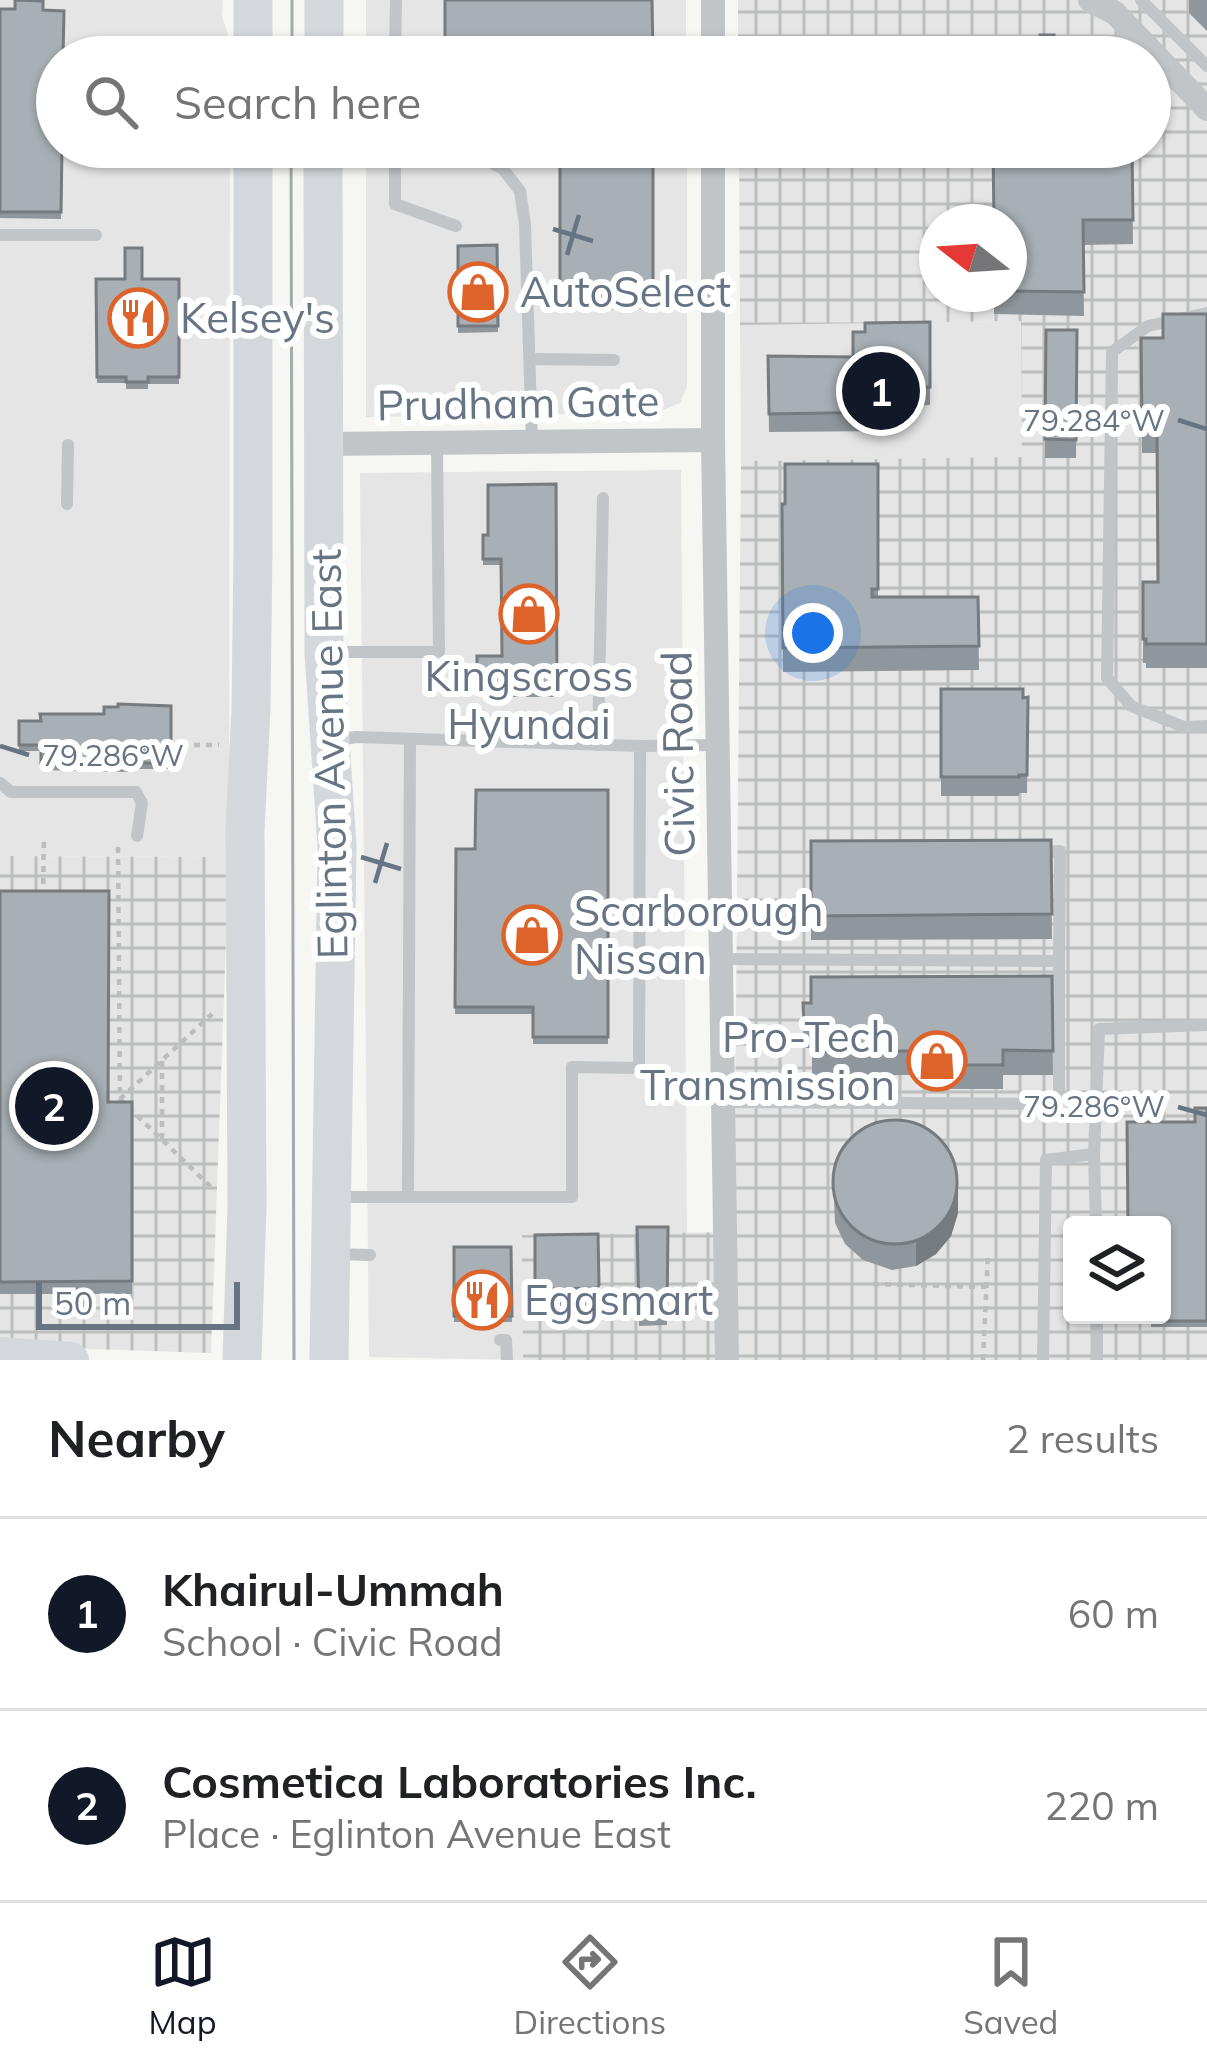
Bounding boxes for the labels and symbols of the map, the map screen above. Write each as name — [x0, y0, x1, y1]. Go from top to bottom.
north arrow — [919, 204, 1027, 312]
shop icon: AutoSelect — [447, 261, 509, 323]
place label: AutoSelect — [520, 265, 731, 318]
restaurant icon: Kelsey's — [107, 287, 169, 349]
place label: Kelsey's — [180, 291, 335, 344]
pin: 1 — [842, 346, 920, 436]
street label: Prudham Gate — [376, 374, 660, 431]
text: 79.284°W — [1023, 401, 1165, 439]
street label: Eglinton Avenue East — [298, 548, 359, 960]
shop icon: Kingscross Hyundai — [498, 583, 560, 645]
your location — [783, 603, 843, 663]
place label: Kingscross Hyundai — [425, 649, 633, 750]
street label: Civic Road — [649, 651, 706, 857]
text: 79.286°W — [42, 736, 184, 774]
place label: Scarborough Nissan — [574, 884, 824, 985]
shop icon: Scarborough Nissan — [501, 904, 563, 966]
place label: Pro-Tech Transmission — [640, 1010, 895, 1111]
shop icon: Pro-Tech Transmission — [906, 1030, 968, 1092]
pin: 2 — [15, 1061, 93, 1151]
text: 79.286°W — [1023, 1087, 1165, 1125]
restaurant icon: Eggsmart — [451, 1269, 513, 1331]
place label: Eggsmart — [524, 1273, 713, 1326]
scale bar — [36, 1276, 240, 1329]

